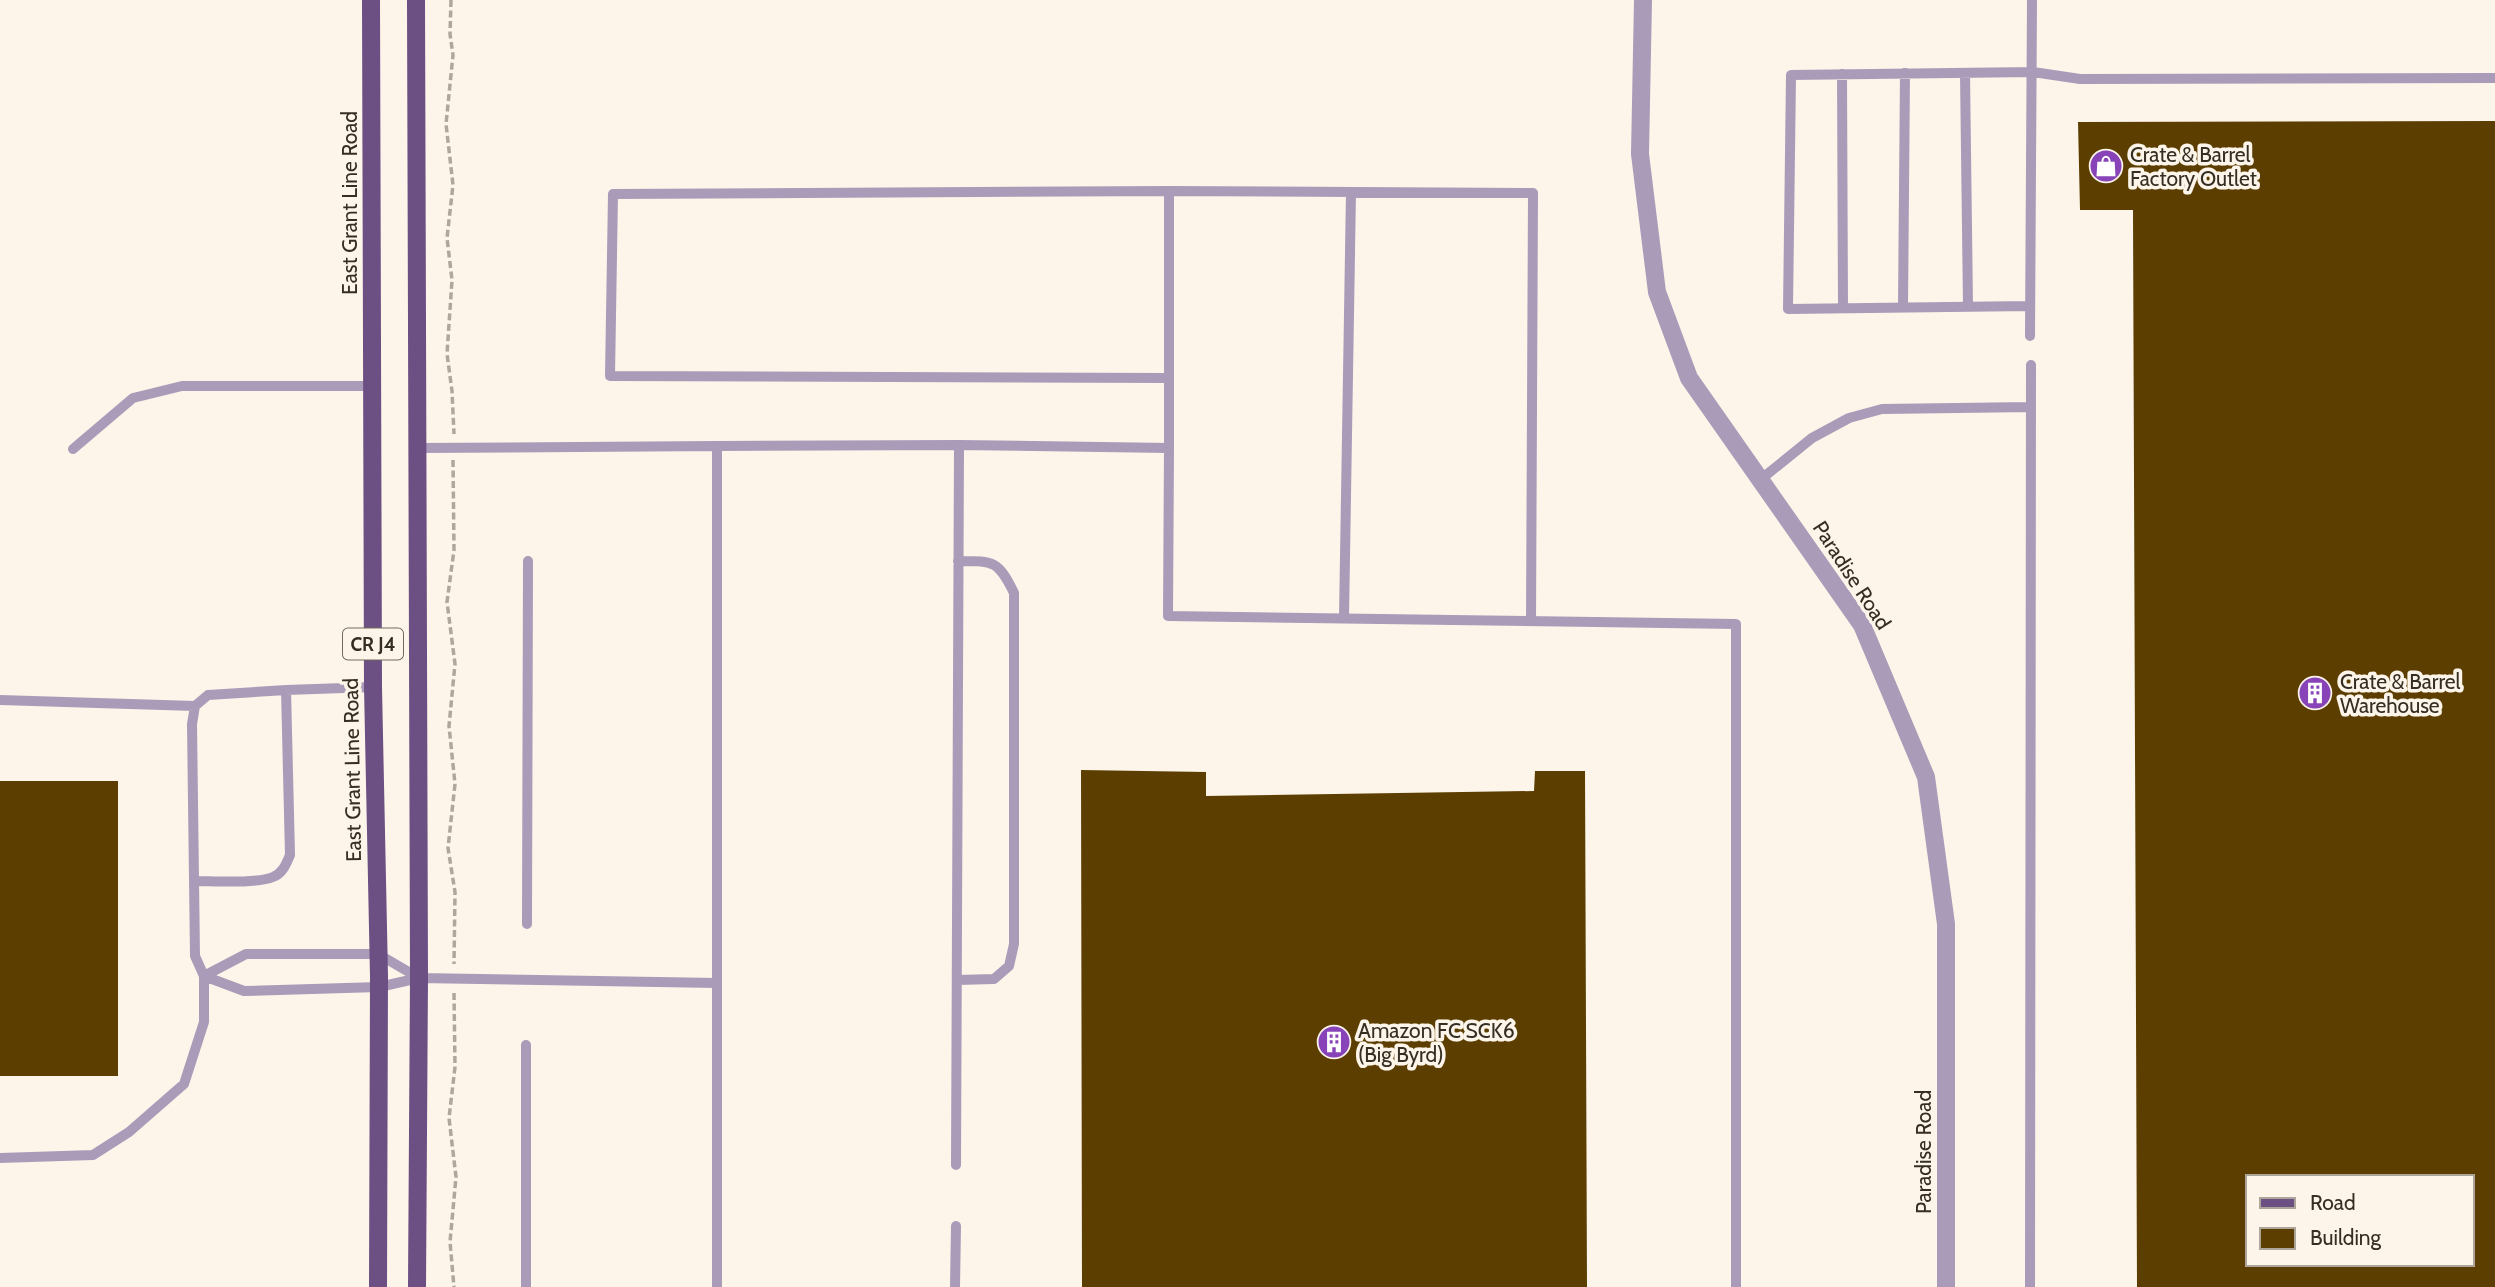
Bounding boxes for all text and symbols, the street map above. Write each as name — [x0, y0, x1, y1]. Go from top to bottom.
street label: East Grant Line Road — [337, 111, 362, 295]
place label: Crate & Barrel Factory Outlet — [2130, 142, 2257, 191]
shop icon: Crate & Barrel Factory Outlet — [2087, 147, 2125, 185]
street label: Paradise Road — [1808, 516, 1896, 634]
road number: CR J4 — [343, 628, 403, 660]
place label: Crate & Barrel Warehouse — [2340, 669, 2461, 718]
building icon: Crate & Barrel Warehouse — [2296, 674, 2334, 712]
street label: East Grant Line Road — [338, 678, 366, 862]
place label: Amazon FC SCK6 (Big Byrd) — [1358, 1018, 1515, 1067]
building icon: Amazon FC SCK6 (Big Byrd) — [1315, 1023, 1353, 1061]
street label: Paradise Road — [1911, 1090, 1936, 1214]
legend — [2246, 1175, 2474, 1266]
text: Road — [2310, 1190, 2356, 1215]
text: Building — [2310, 1225, 2382, 1250]

